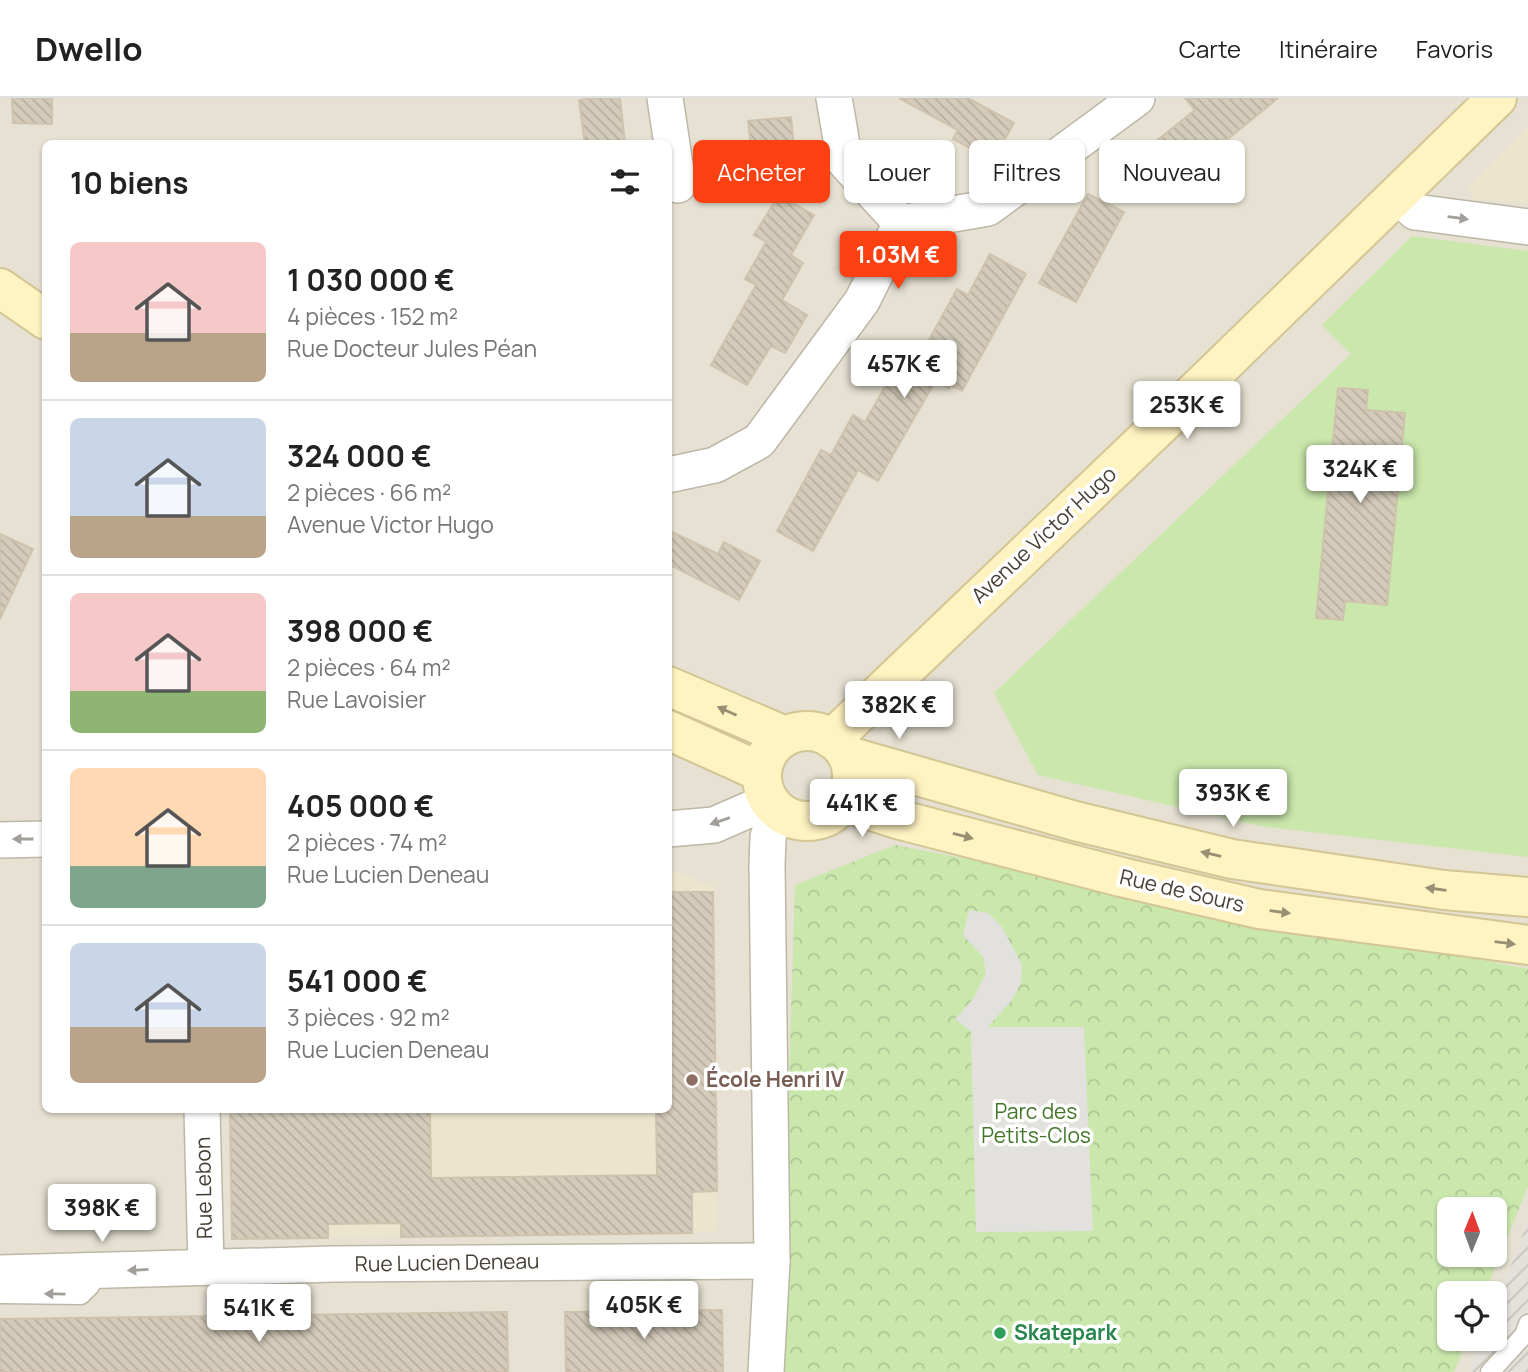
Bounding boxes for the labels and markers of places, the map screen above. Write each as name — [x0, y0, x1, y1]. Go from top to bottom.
pin: 1.03M € — [833, 232, 963, 291]
pin: 457K € — [847, 341, 961, 400]
pin: 253K € — [1130, 382, 1244, 441]
pin: 324K € — [1303, 446, 1417, 505]
pin: 382K € — [842, 682, 956, 741]
pin: 393K € — [1176, 770, 1290, 829]
pin: 441K € — [805, 780, 919, 839]
place label: École Henri IV — [706, 1065, 845, 1093]
marker: École Henri IV — [684, 1072, 700, 1088]
pin: 398K € — [45, 1184, 159, 1244]
pin: 405K € — [587, 1282, 701, 1341]
pin: 541K € — [202, 1284, 316, 1344]
place label: Skatepark — [1014, 1318, 1117, 1346]
marker: Skatepark — [992, 1325, 1008, 1341]

